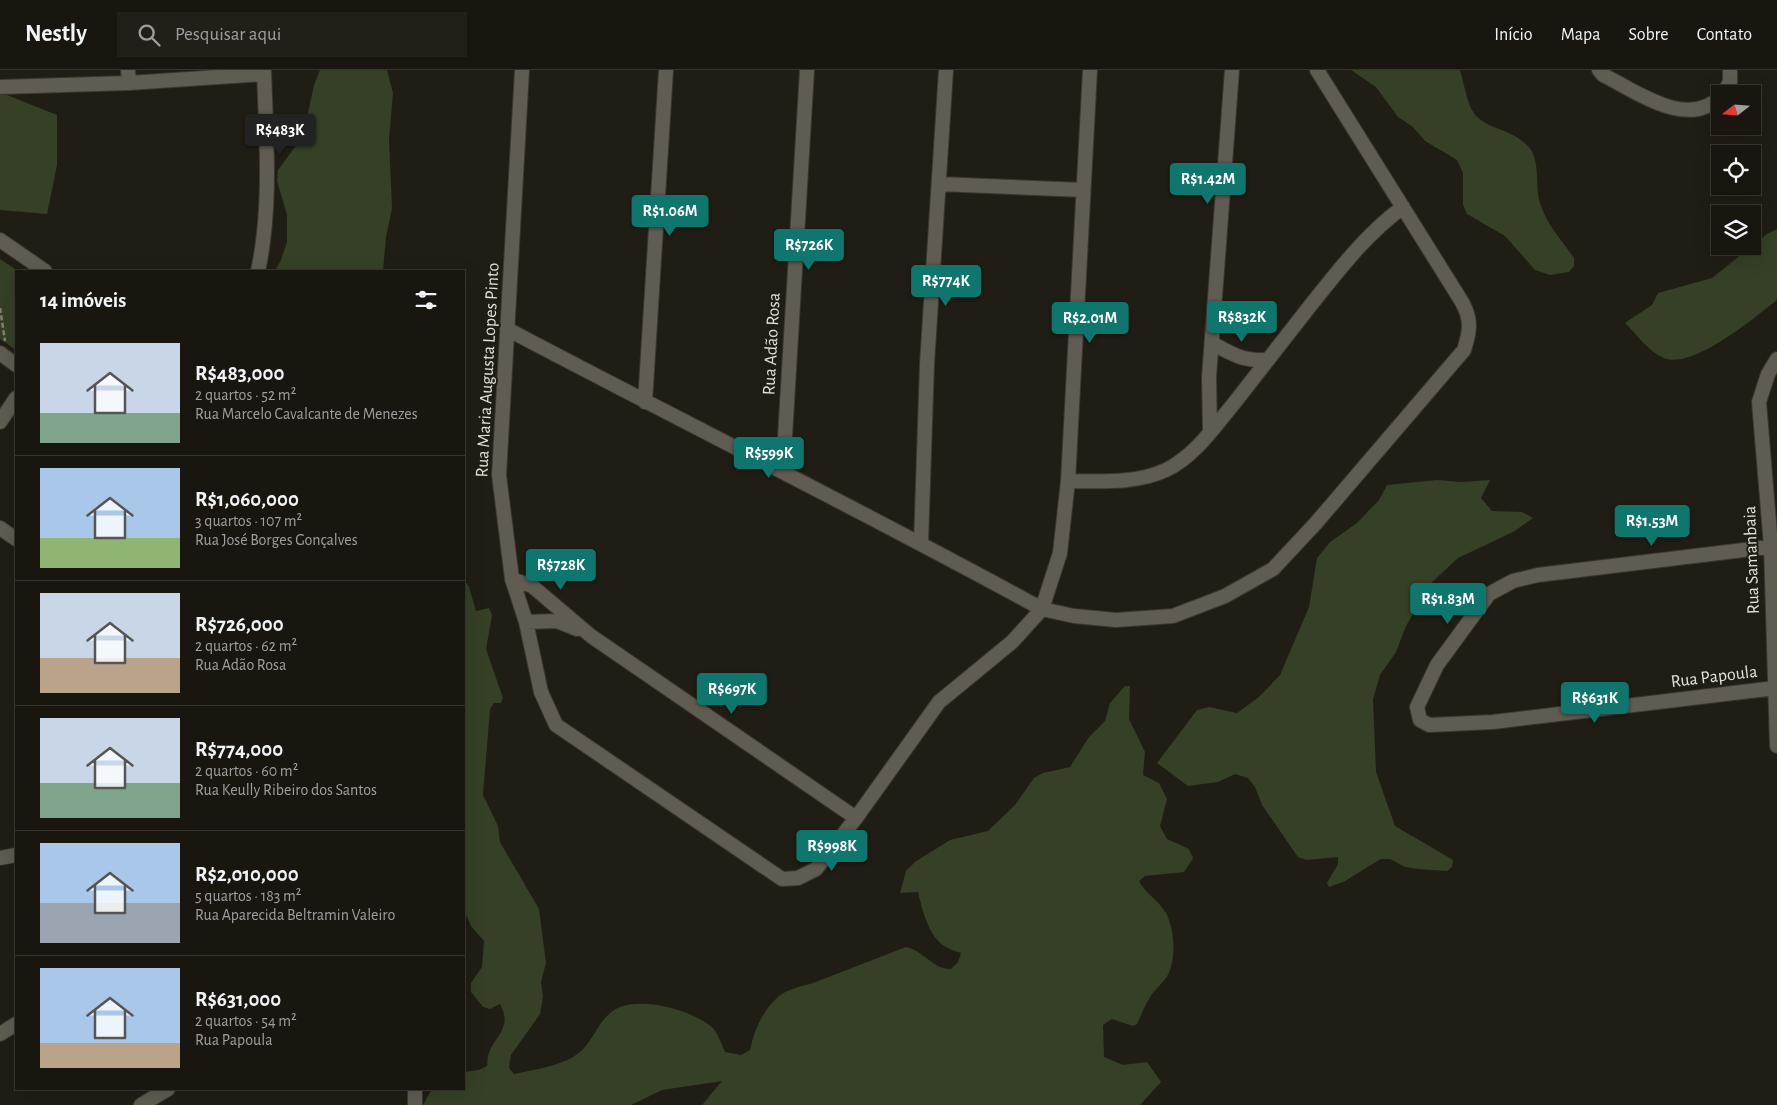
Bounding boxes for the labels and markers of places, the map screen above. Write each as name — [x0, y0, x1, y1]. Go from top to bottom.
pin: R$483K — [239, 114, 321, 156]
pin: R$1.42M — [1162, 162, 1254, 205]
pin: R$1.06M — [624, 194, 716, 237]
pin: R$726K — [768, 228, 850, 271]
pin: R$774K — [905, 264, 987, 307]
pin: R$832K — [1201, 300, 1283, 343]
pin: R$2.01M — [1044, 302, 1136, 344]
pin: R$599K — [728, 436, 810, 479]
pin: R$1.53M — [1606, 504, 1698, 547]
pin: R$728K — [520, 548, 602, 591]
pin: R$1.83M — [1402, 582, 1494, 625]
pin: R$697K — [691, 672, 773, 715]
pin: R$631K — [1554, 682, 1636, 724]
pin: R$998K — [791, 830, 873, 872]

